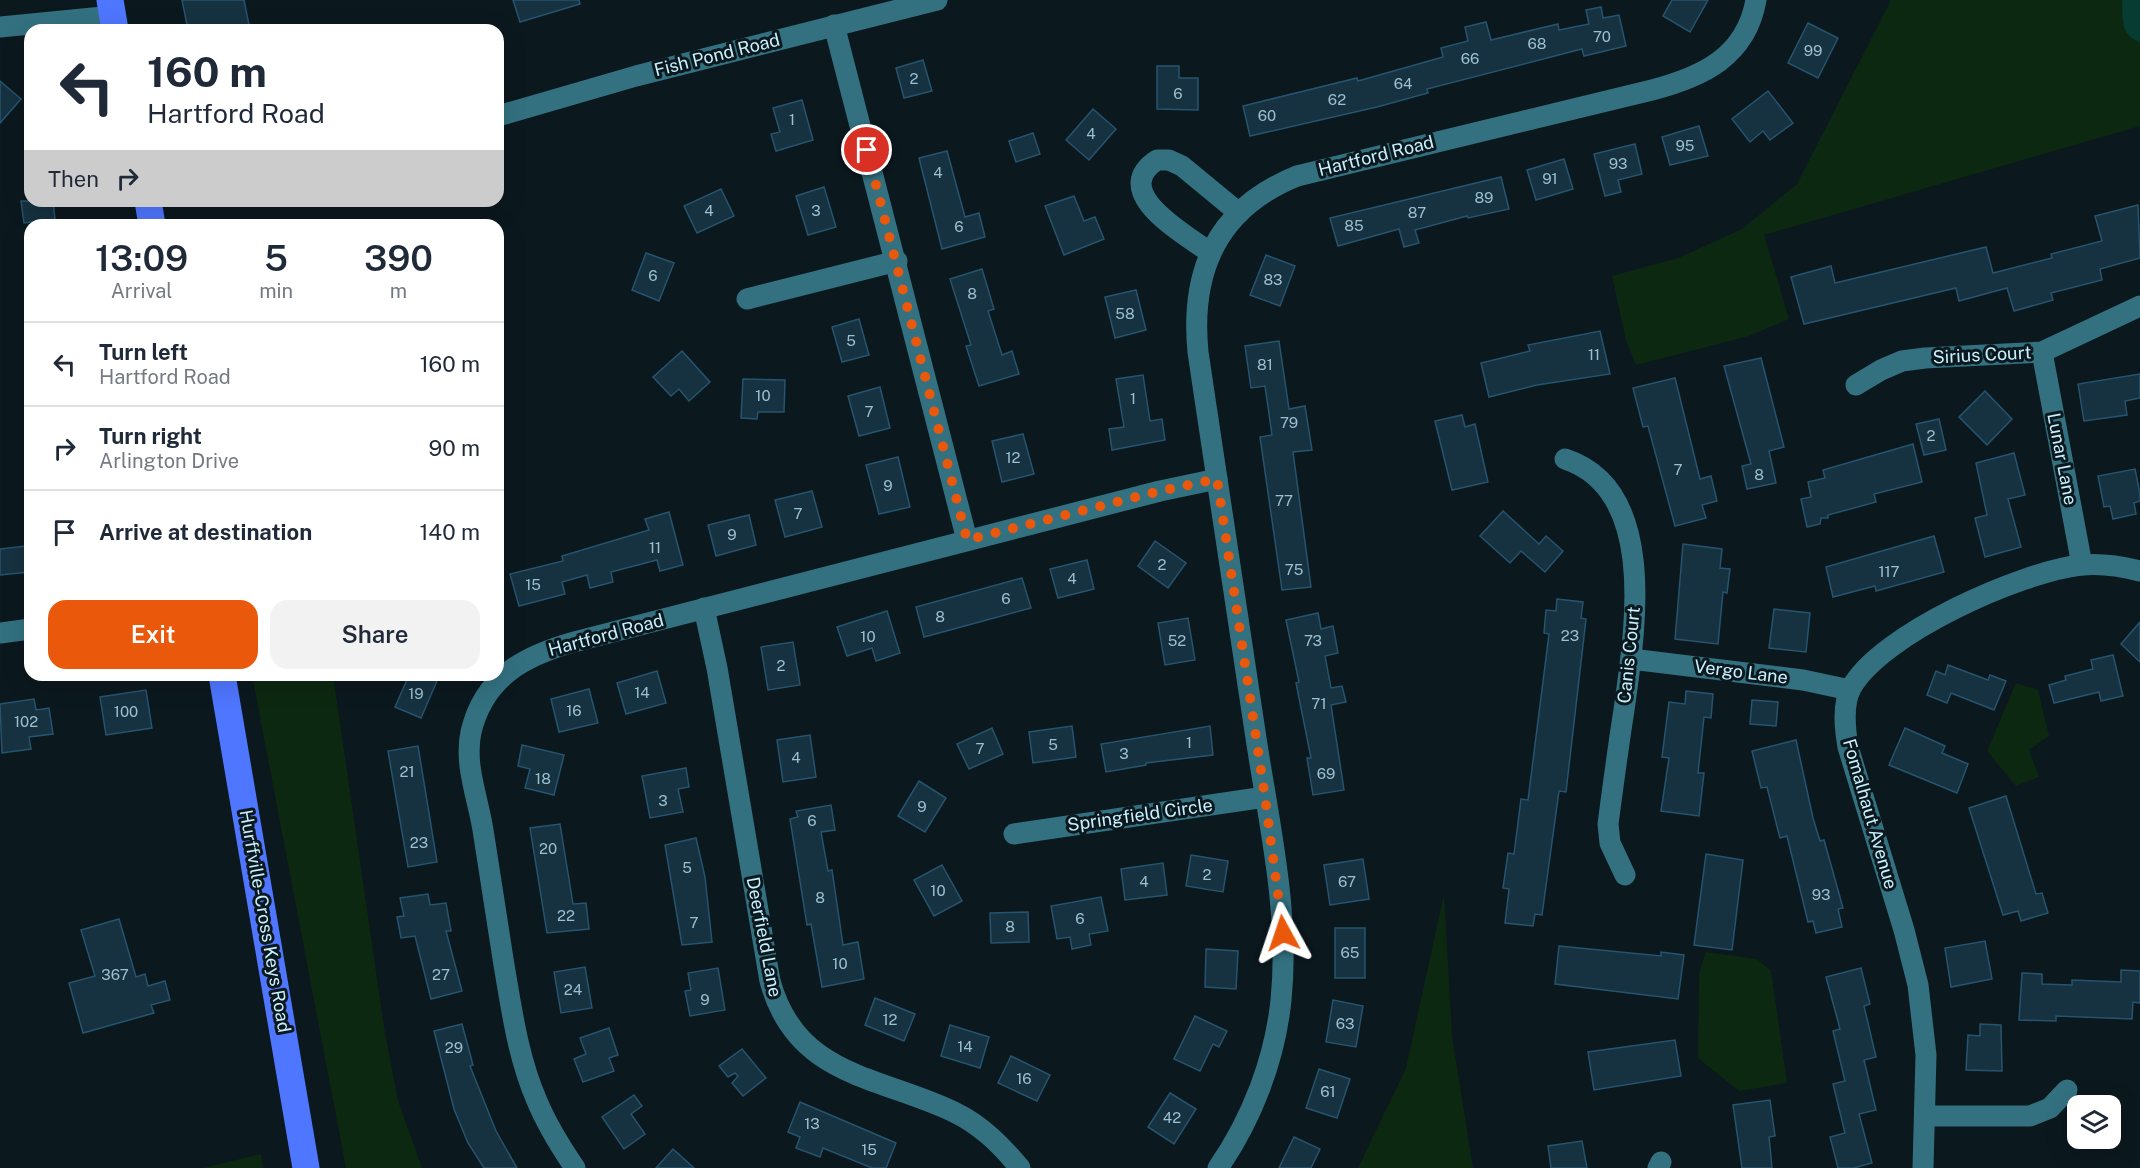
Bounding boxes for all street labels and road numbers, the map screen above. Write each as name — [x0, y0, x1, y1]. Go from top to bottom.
street label: Fish Pond Road — [652, 29, 782, 80]
street label: Hartford Road — [1316, 131, 1436, 180]
street label: Sirius Court — [1932, 341, 2032, 368]
street label: Lunar Lane — [2043, 411, 2082, 507]
street label: Canis Court — [1613, 605, 1644, 704]
street label: Hartford Road — [546, 609, 666, 660]
street label: Vergo Lane — [1693, 655, 1789, 688]
street label: Fomalhaut Avenue — [1839, 736, 1902, 891]
street label: Springfield Circle — [1066, 794, 1214, 835]
street label: Hurffville-Cross Keys Road — [236, 808, 295, 1034]
street label: Deerfield Lane — [743, 875, 786, 999]

